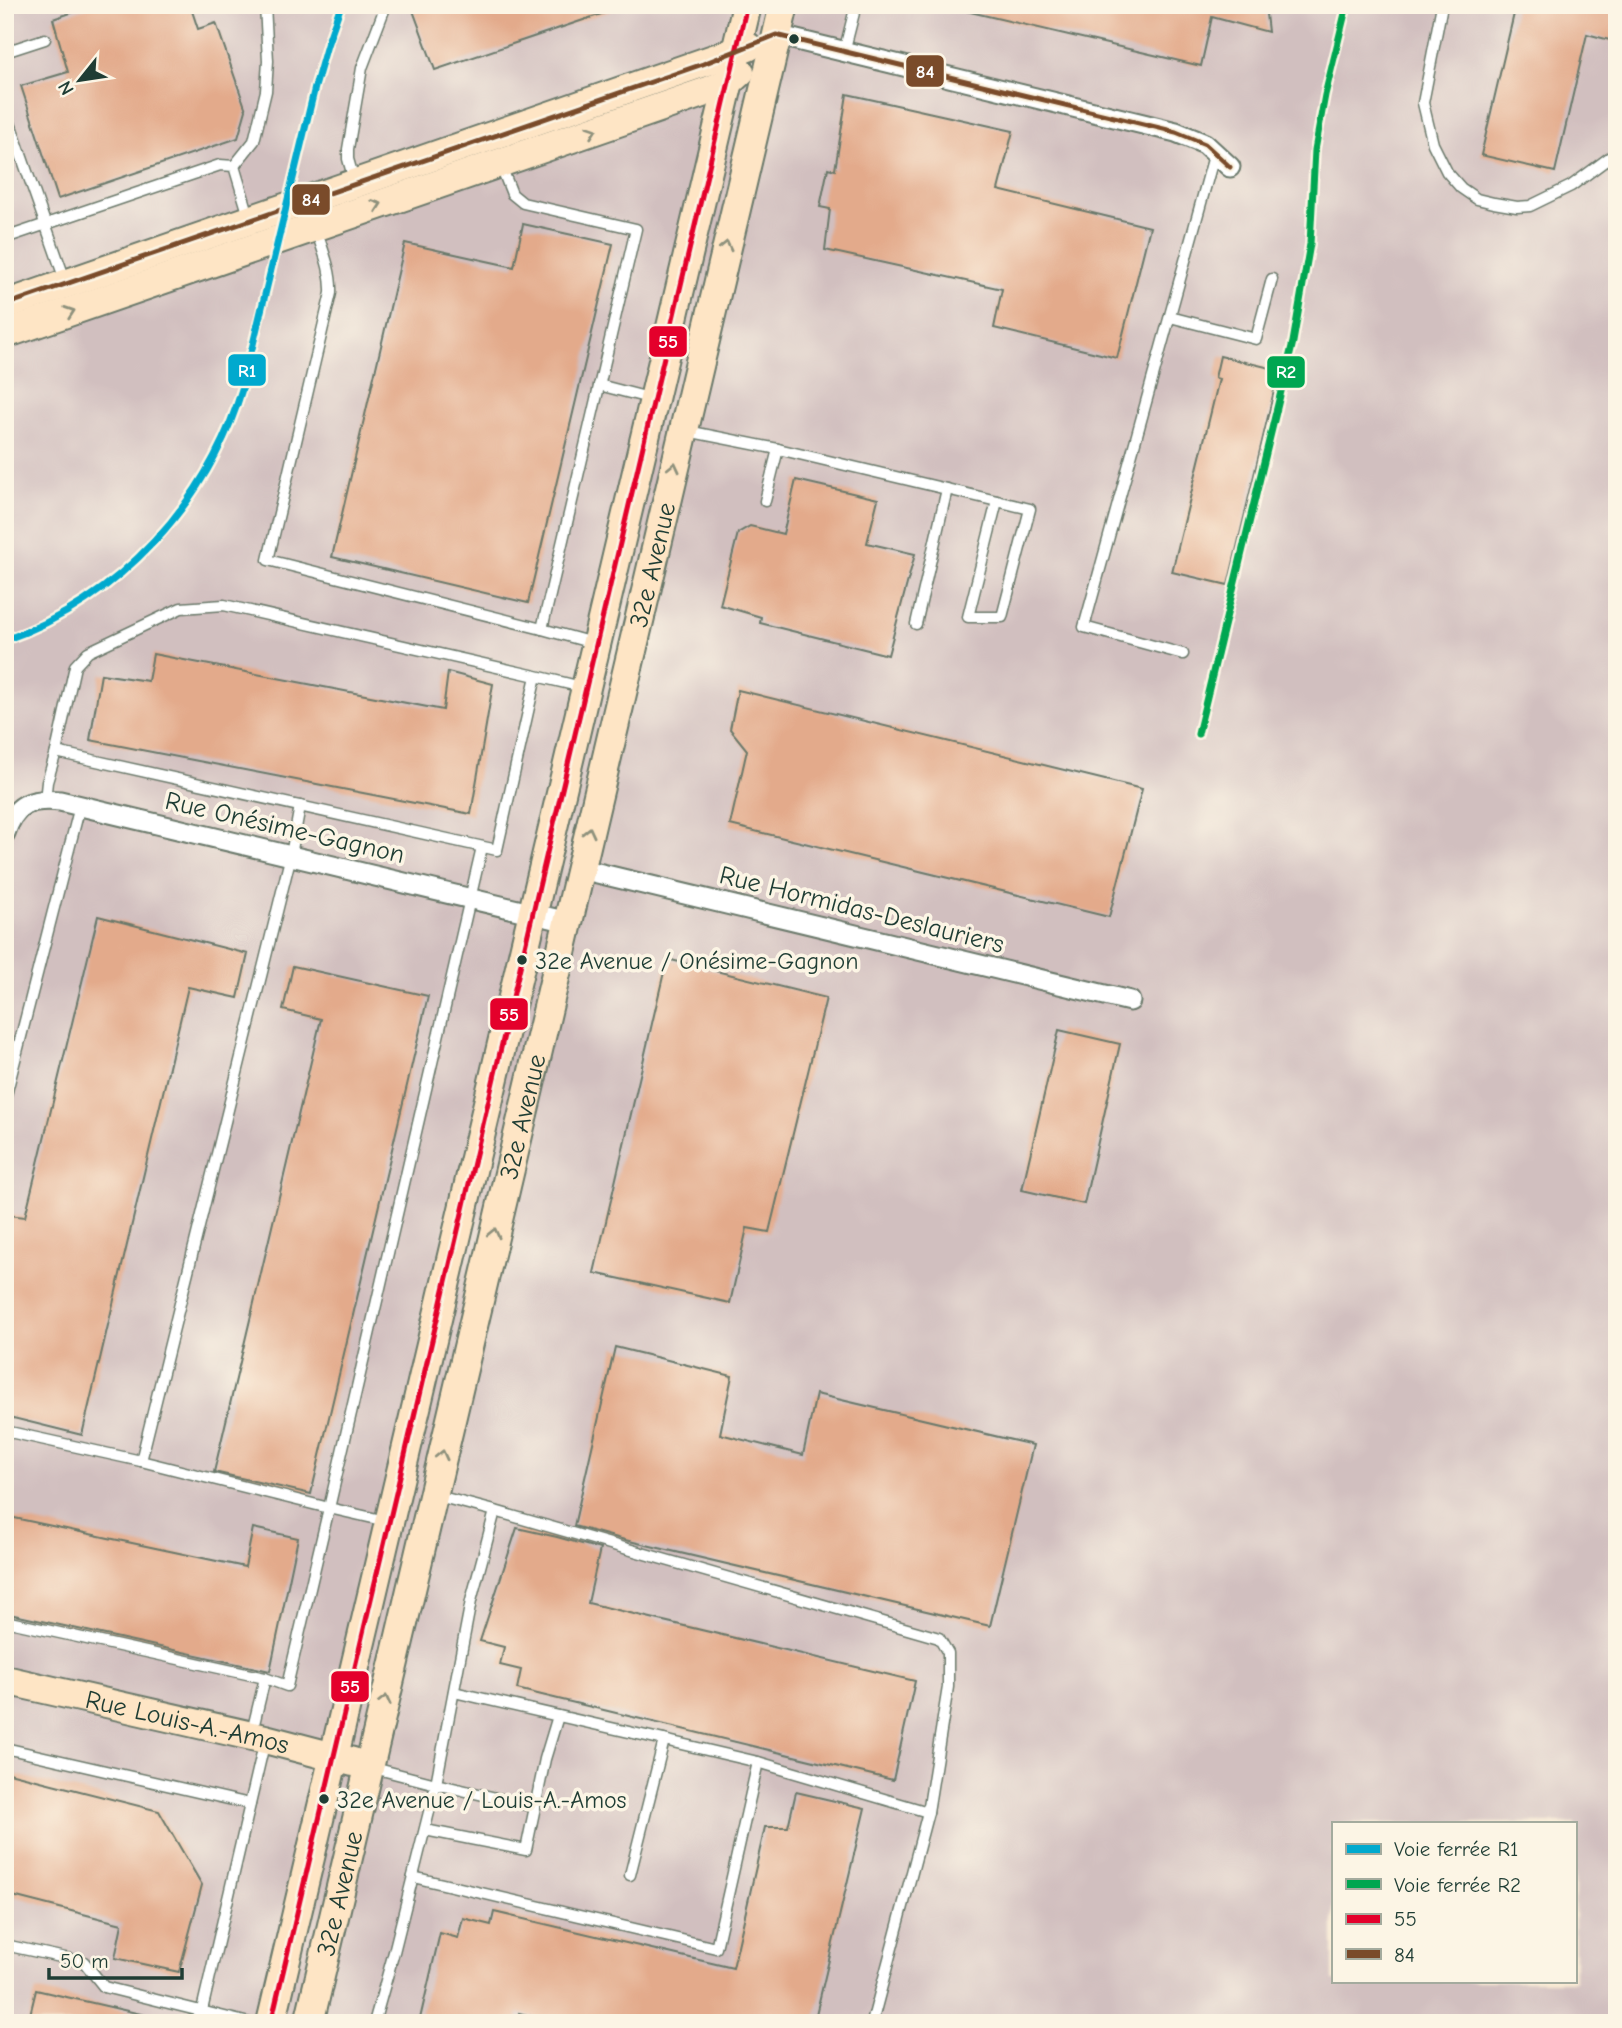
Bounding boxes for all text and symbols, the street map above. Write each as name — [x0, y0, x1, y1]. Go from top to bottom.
unlabelled marker — [787, 32, 801, 46]
north arrow — [46, 46, 116, 116]
line badge: 84 — [905, 54, 945, 88]
text: 84 — [916, 61, 934, 83]
text: N — [54, 77, 79, 99]
one-way arrow — [586, 125, 598, 139]
line badge: 84 — [291, 183, 331, 216]
text: 84 — [302, 189, 320, 211]
one-way arrow — [371, 199, 383, 213]
one-way arrow — [718, 240, 733, 252]
one-way arrow — [63, 306, 75, 320]
line badge: 55 — [648, 325, 688, 358]
text: 55 — [658, 331, 678, 353]
line badge: R1 — [227, 353, 267, 387]
line badge: R2 — [1266, 355, 1306, 389]
text: R1 — [238, 360, 256, 382]
text: R2 — [1276, 361, 1296, 383]
one-way arrow — [666, 461, 680, 473]
street label: 32e Avenue — [624, 499, 682, 631]
street label: Rue Onésime-Gagnon — [162, 786, 407, 870]
one-way arrow — [581, 826, 596, 838]
street label: Rue Hormidas-Deslauriers — [716, 860, 1007, 960]
place label: 32e Avenue / Onésime-Gagnon — [535, 947, 859, 975]
marker: 32e Avenue / Onésime-Gagnon — [515, 953, 529, 967]
line badge: 55 — [489, 997, 529, 1031]
text: 55 — [499, 1004, 519, 1026]
street label: 32e Avenue — [494, 1051, 553, 1183]
one-way arrow — [486, 1227, 501, 1239]
one-way arrow — [434, 1449, 448, 1461]
line badge: 55 — [330, 1670, 370, 1703]
text: 55 — [340, 1676, 360, 1698]
street label: Rue Louis-A.-Amos — [82, 1685, 292, 1761]
one-way arrow — [376, 1694, 391, 1706]
place label: 32e Avenue / Louis-A.-Amos — [337, 1786, 627, 1814]
marker: 32e Avenue / Louis-A.-Amos — [317, 1792, 331, 1806]
legend — [1332, 1822, 1576, 1982]
street label: 32e Avenue — [311, 1828, 370, 1959]
text: Voie ferrée R1 — [1394, 1837, 1518, 1861]
text: Voie ferrée R2 — [1394, 1873, 1521, 1897]
text: 55 — [1394, 1907, 1417, 1931]
scale bar — [49, 1937, 182, 1981]
text: 84 — [1394, 1943, 1415, 1967]
text: 50 m — [60, 1949, 109, 1973]

